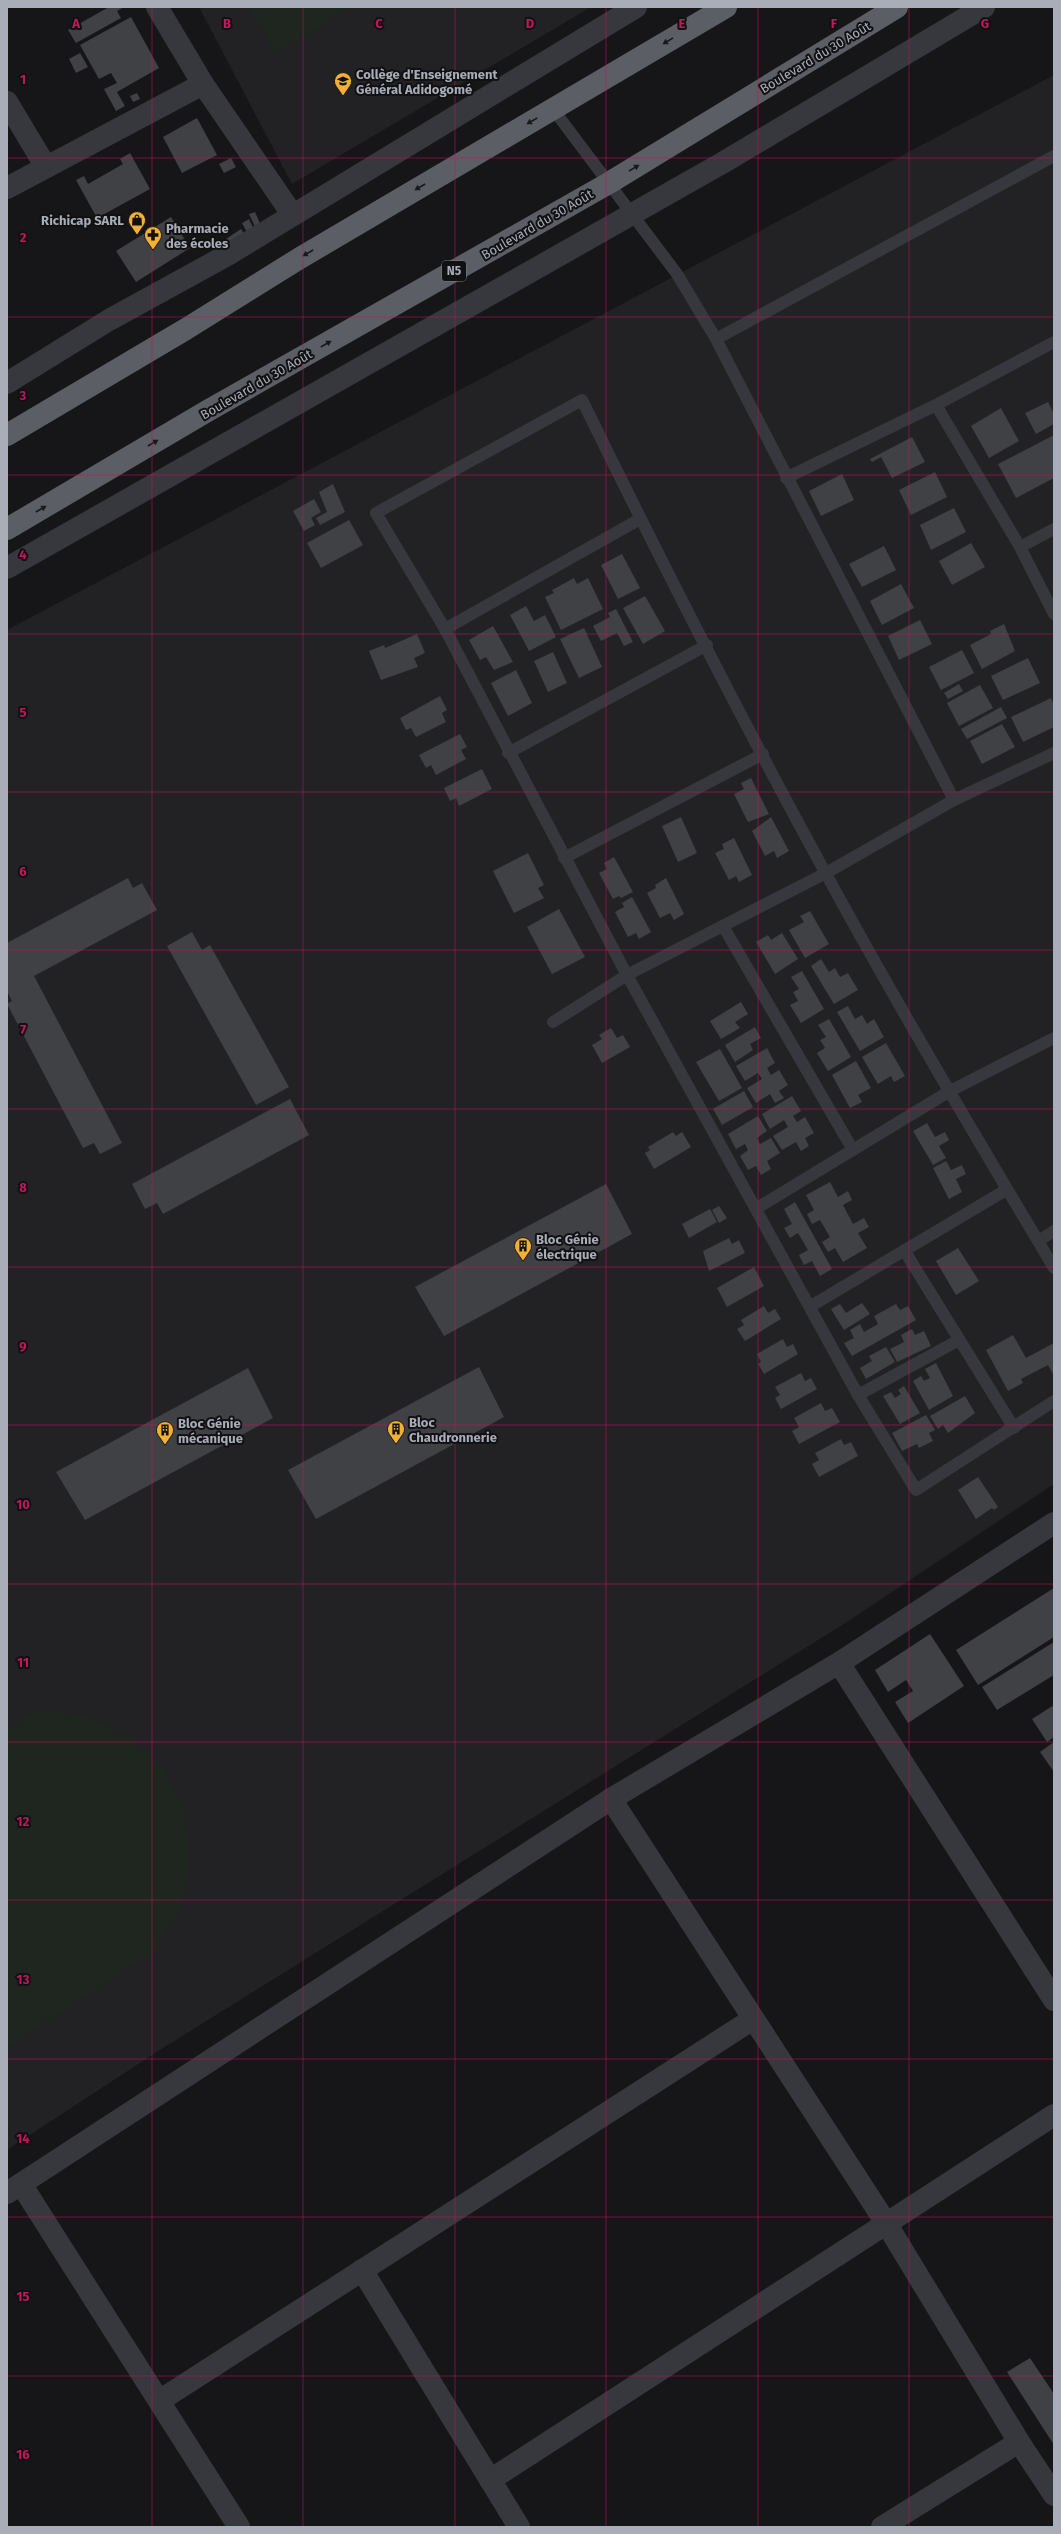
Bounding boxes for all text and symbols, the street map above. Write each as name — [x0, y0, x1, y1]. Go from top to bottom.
text: A — [71, 16, 80, 31]
text: B — [223, 16, 231, 31]
text: C — [375, 16, 383, 31]
text: D — [526, 16, 535, 31]
text: E — [679, 16, 686, 31]
text: F — [831, 16, 838, 31]
text: G — [981, 16, 989, 31]
street label: Boulevard du 30 Août — [757, 18, 873, 96]
one-way arrow — [662, 38, 674, 45]
place label: Collège d'Enseignement Général Adidogomé — [356, 67, 499, 97]
school or university icon: Collège d'Enseignement Général Adidogomé — [333, 71, 353, 96]
text: 1 — [20, 72, 26, 87]
one-way arrow — [526, 118, 538, 125]
one-way arrow — [629, 164, 639, 172]
one-way arrow — [414, 184, 426, 191]
street label: Boulevard du 30 Août — [479, 186, 596, 262]
shop icon: Richicap SARL — [127, 210, 147, 235]
place label: Richicap SARL — [41, 213, 124, 228]
place label: Pharmacie des écoles — [166, 221, 229, 251]
pharmacy icon: Pharmacie des écoles — [143, 225, 163, 250]
text: 2 — [20, 230, 27, 245]
one-way arrow — [302, 250, 314, 257]
road number: N5 — [442, 261, 466, 281]
one-way arrow — [320, 340, 332, 347]
street label: Boulevard du 30 Août — [198, 346, 315, 422]
text: 3 — [19, 388, 27, 403]
one-way arrow — [147, 440, 159, 447]
one-way arrow — [36, 505, 46, 513]
text: 4 — [19, 547, 27, 562]
text: 5 — [20, 705, 27, 720]
text: 6 — [19, 864, 27, 879]
text: 7 — [20, 1022, 26, 1037]
text: 8 — [19, 1180, 27, 1195]
place label: Bloc Génie électrique — [536, 1232, 599, 1262]
building icon: Bloc Génie électrique — [513, 1236, 533, 1261]
text: 9 — [19, 1339, 27, 1354]
place label: Bloc Chaudronnerie — [409, 1415, 497, 1445]
place label: Bloc Génie mécanique — [178, 1416, 243, 1446]
building icon: Bloc Chaudronnerie — [386, 1419, 406, 1444]
building icon: Bloc Génie mécanique — [155, 1420, 175, 1445]
text: 10 — [16, 1497, 30, 1512]
text: 11 — [17, 1655, 29, 1670]
text: 12 — [17, 1814, 30, 1829]
text: 13 — [17, 1972, 30, 1987]
text: 14 — [16, 2131, 30, 2146]
text: 15 — [16, 2289, 30, 2304]
text: 16 — [16, 2447, 30, 2462]

